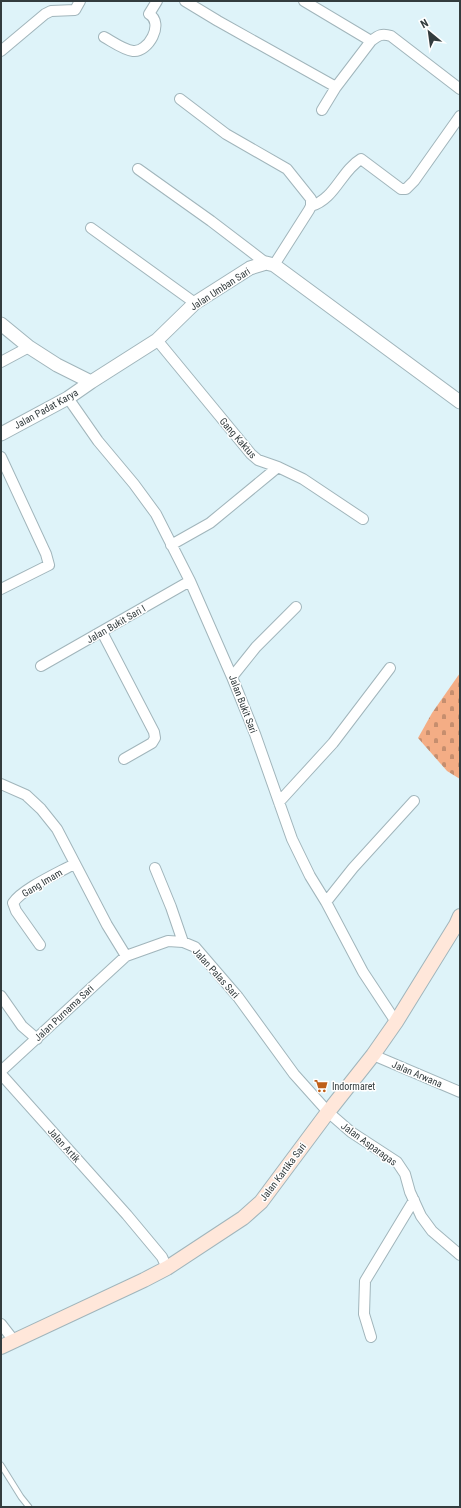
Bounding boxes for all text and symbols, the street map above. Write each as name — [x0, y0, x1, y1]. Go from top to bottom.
north arrow — [409, 12, 449, 52]
text: N — [418, 16, 431, 31]
street label: Jalan Umban Sari — [188, 266, 252, 312]
street label: Jalan Padat Karya — [12, 387, 80, 431]
street label: Gang Kaktus — [217, 416, 259, 461]
street label: Jalan Bukit Sari I — [85, 603, 147, 645]
street label: Jalan Bukit Sari — [227, 673, 259, 735]
street label: Gang Imam — [20, 867, 64, 899]
street label: Jalan Palas Sari — [191, 946, 241, 1000]
street label: Jalan Purnama Sari — [32, 983, 96, 1043]
street label: Jalan Arwana — [390, 1058, 444, 1090]
supermarket icon: Indormaret — [313, 1078, 329, 1094]
place label: Indormaret — [332, 1081, 375, 1092]
street label: Jalan Asparagas — [339, 1120, 399, 1168]
street label: Jalan Artik — [46, 1125, 83, 1165]
street label: Jalan Kartika Sari — [258, 1141, 308, 1203]

